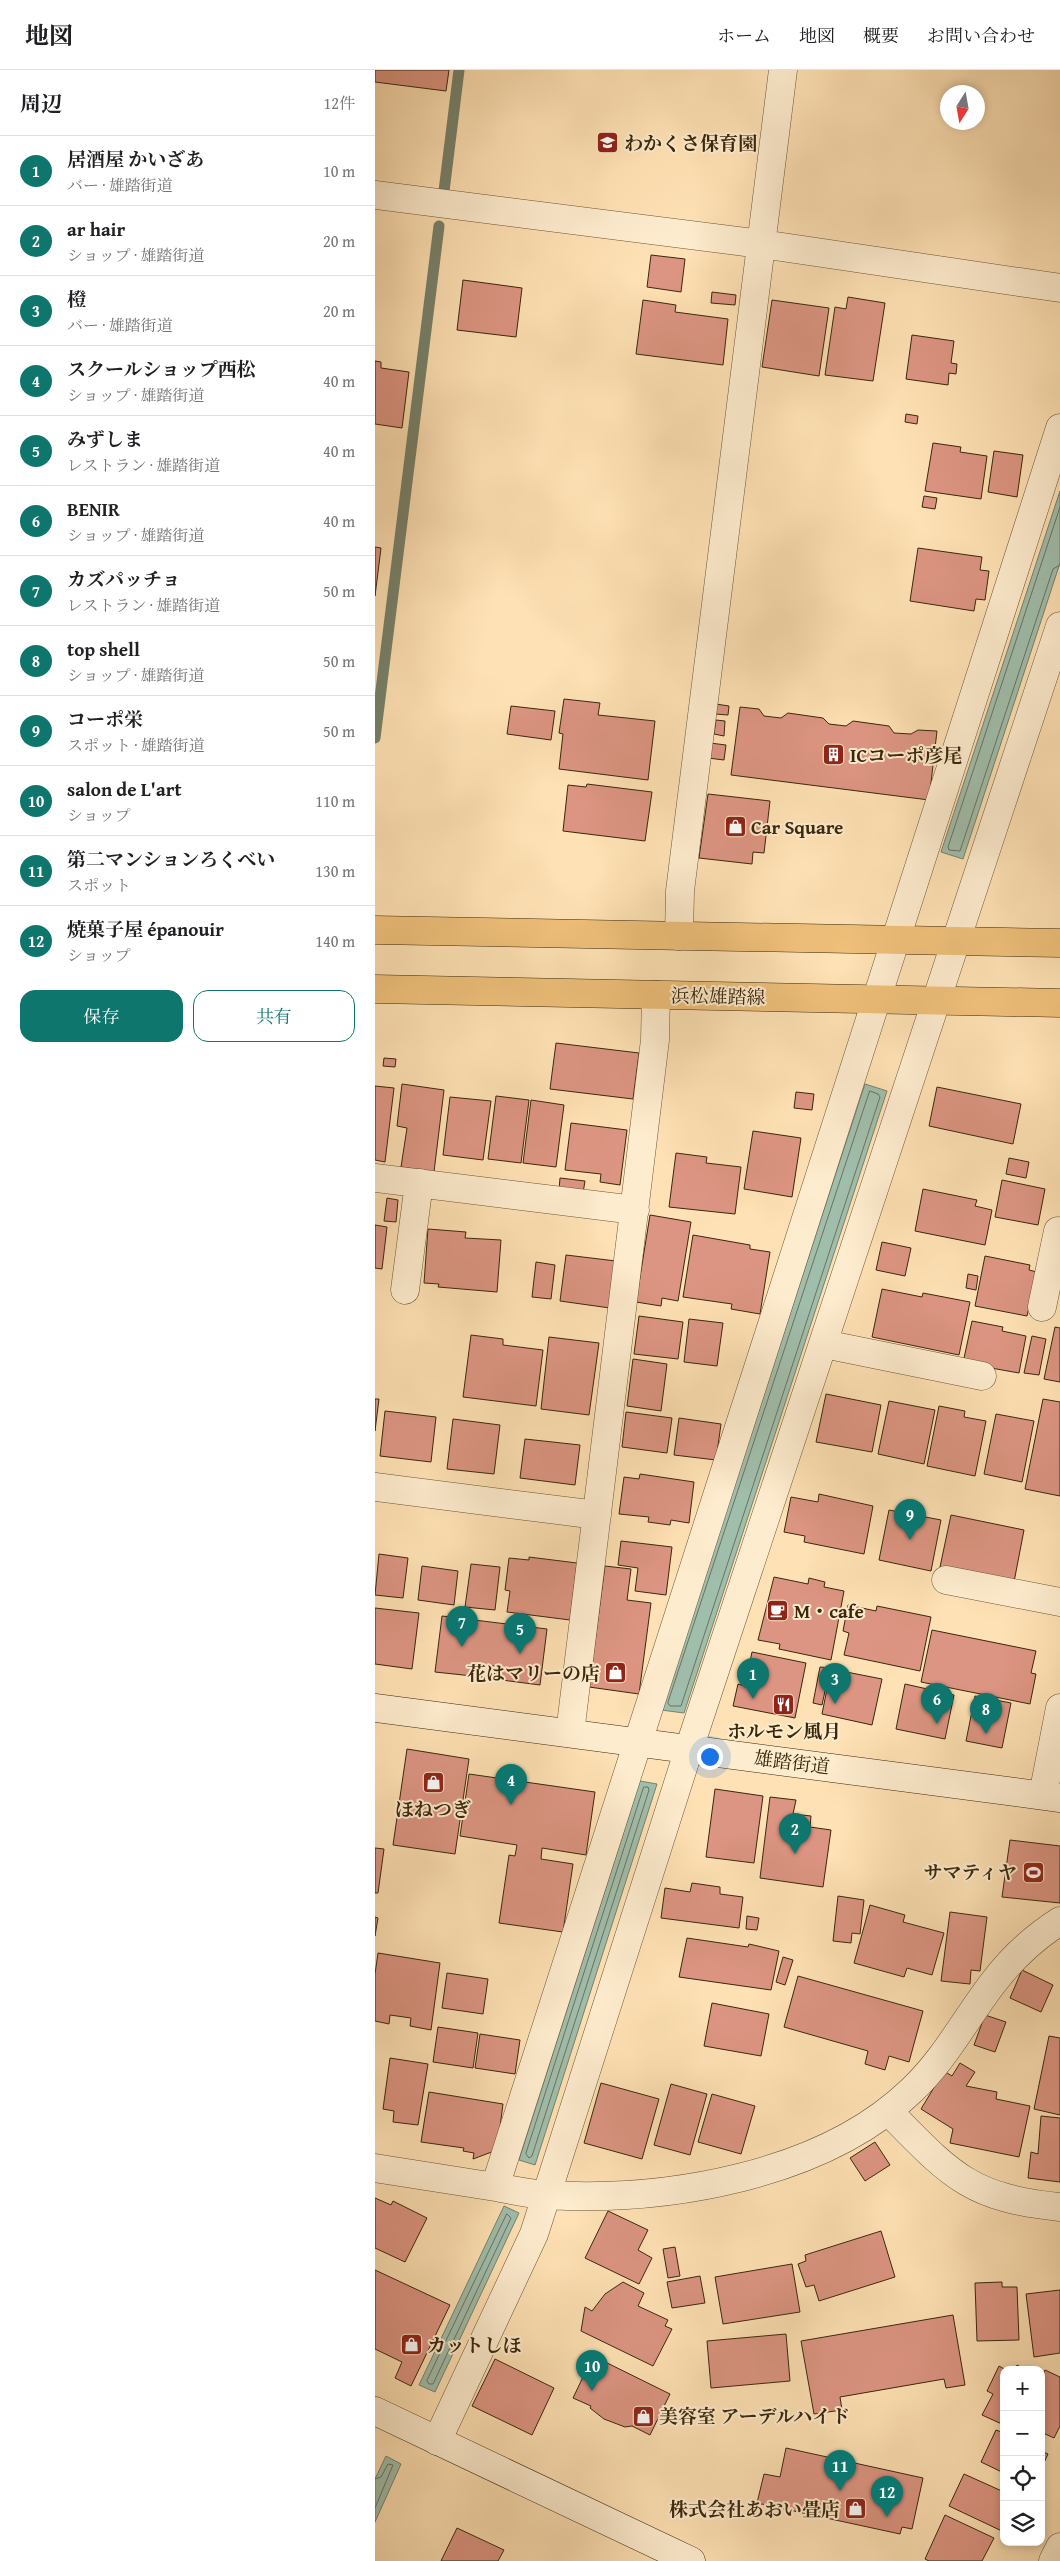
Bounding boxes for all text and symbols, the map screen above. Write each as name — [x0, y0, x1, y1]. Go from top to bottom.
text: 地図 — [25, 18, 73, 53]
text: ホーム — [717, 22, 771, 49]
text: 地図 — [799, 22, 835, 49]
text: 概要 — [863, 22, 899, 49]
text: お問い合わせ — [927, 22, 1035, 49]
north arrow — [940, 85, 985, 130]
text: 周辺 — [20, 88, 62, 119]
text: 12件 — [324, 91, 355, 115]
place label: わかくさ保育園 — [624, 129, 757, 157]
school or university icon: わかくさ保育園 — [596, 131, 620, 155]
text: 居酒屋 かいざあ — [67, 145, 204, 173]
text: 1 — [32, 159, 40, 183]
text: 10 m — [323, 159, 355, 183]
text: バー · 雄踏街道 — [67, 173, 173, 197]
text: ar hair — [67, 215, 125, 243]
text: 2 — [32, 229, 40, 253]
text: 20 m — [323, 229, 355, 253]
text: ショップ · 雄踏街道 — [67, 243, 204, 267]
text: 橙 — [67, 285, 86, 313]
text: 3 — [32, 299, 40, 323]
text: 20 m — [323, 299, 355, 323]
text: バー · 雄踏街道 — [67, 313, 173, 337]
text: スクールショップ西松 — [67, 355, 256, 383]
text: 4 — [32, 369, 40, 393]
text: 40 m — [323, 369, 355, 393]
text: ショップ · 雄踏街道 — [67, 383, 204, 407]
text: みずしま — [67, 425, 143, 453]
text: 5 — [32, 439, 40, 463]
text: 40 m — [323, 439, 355, 463]
text: レストラン · 雄踏街道 — [67, 453, 220, 477]
text: BENIR — [67, 495, 120, 523]
text: 6 — [32, 509, 40, 533]
text: 40 m — [323, 509, 355, 533]
text: ショップ · 雄踏街道 — [67, 523, 204, 547]
text: カズパッチョ — [67, 565, 180, 593]
text: 7 — [32, 579, 40, 603]
text: 50 m — [323, 579, 355, 603]
text: レストラン · 雄踏街道 — [67, 593, 220, 617]
text: top shell — [67, 635, 140, 663]
text: 8 — [32, 649, 40, 673]
text: 50 m — [323, 649, 355, 673]
text: ショップ · 雄踏街道 — [67, 663, 204, 687]
text: コーポ栄 — [67, 705, 143, 733]
text: 9 — [32, 719, 40, 743]
text: 50 m — [323, 719, 355, 743]
text: スポット · 雄踏街道 — [67, 733, 205, 757]
place label: ICコーポ彦尾 — [850, 741, 962, 769]
building icon: ICコーポ彦尾 — [822, 743, 846, 767]
text: salon de L'art — [67, 775, 182, 803]
text: 10 — [28, 789, 44, 813]
text: 110 m — [315, 789, 355, 813]
text: ショップ — [67, 803, 131, 827]
place label: Car Square — [751, 813, 843, 841]
shop icon: Car Square — [723, 815, 747, 839]
text: 第二マンションろくべい — [67, 845, 275, 873]
text: 11 — [28, 859, 44, 883]
text: 130 m — [315, 859, 355, 883]
text: スポット — [67, 873, 131, 897]
text: 焼菓子屋 épanouir — [67, 915, 224, 943]
text: 12 — [28, 929, 44, 953]
text: 140 m — [315, 929, 355, 953]
text: ショップ — [67, 943, 131, 967]
street label: 浜松雄踏線 — [670, 981, 766, 1011]
button: 保存 — [20, 990, 183, 1042]
button: 共有 — [193, 990, 355, 1042]
pin: 9 — [894, 1499, 926, 1540]
place label: M・cafe — [794, 1597, 864, 1625]
cafe icon: M・cafe — [766, 1599, 790, 1623]
pin: 7 — [446, 1606, 478, 1647]
pin: 5 — [504, 1613, 536, 1654]
pin: 1 — [737, 1658, 769, 1699]
place label: 花はマリーの店 — [467, 1659, 600, 1687]
shop icon: 花はマリーの店 — [604, 1661, 628, 1685]
pin: 3 — [819, 1663, 851, 1704]
pin: 6 — [921, 1683, 953, 1724]
restaurant icon: ホルモン風月 — [772, 1693, 796, 1717]
pin: 8 — [970, 1693, 1002, 1734]
place label: ホルモン風月 — [727, 1717, 841, 1745]
street label: 雄踏街道 — [753, 1743, 831, 1781]
your location — [697, 1744, 723, 1770]
pin: 4 — [495, 1764, 527, 1805]
shop icon: ほねつぎ — [421, 1771, 445, 1795]
place label: ほねつぎ — [395, 1795, 471, 1823]
pin: 2 — [779, 1813, 811, 1854]
place label: サマティヤ — [924, 1858, 1017, 1886]
sports icon: サマティヤ — [1021, 1860, 1045, 1884]
place label: カットしほ — [427, 2331, 522, 2359]
shop icon: カットしほ — [399, 2333, 423, 2357]
pin: 10 — [576, 2350, 608, 2391]
map controls — [1000, 2366, 1045, 2546]
button: + — [1000, 2366, 1045, 2411]
place label: 美容室 アーデルハイド — [659, 2402, 850, 2430]
shop icon: 美容室 アーデルハイド — [631, 2404, 655, 2428]
button: − — [1000, 2411, 1045, 2456]
pin: 11 — [824, 2450, 856, 2491]
button: locate — [1000, 2456, 1045, 2501]
pin: 12 — [871, 2476, 903, 2517]
place label: 株式会社あおい畳店 — [669, 2495, 840, 2523]
shop icon: 株式会社あおい畳店 — [844, 2497, 868, 2521]
button: layers — [1000, 2501, 1045, 2546]

